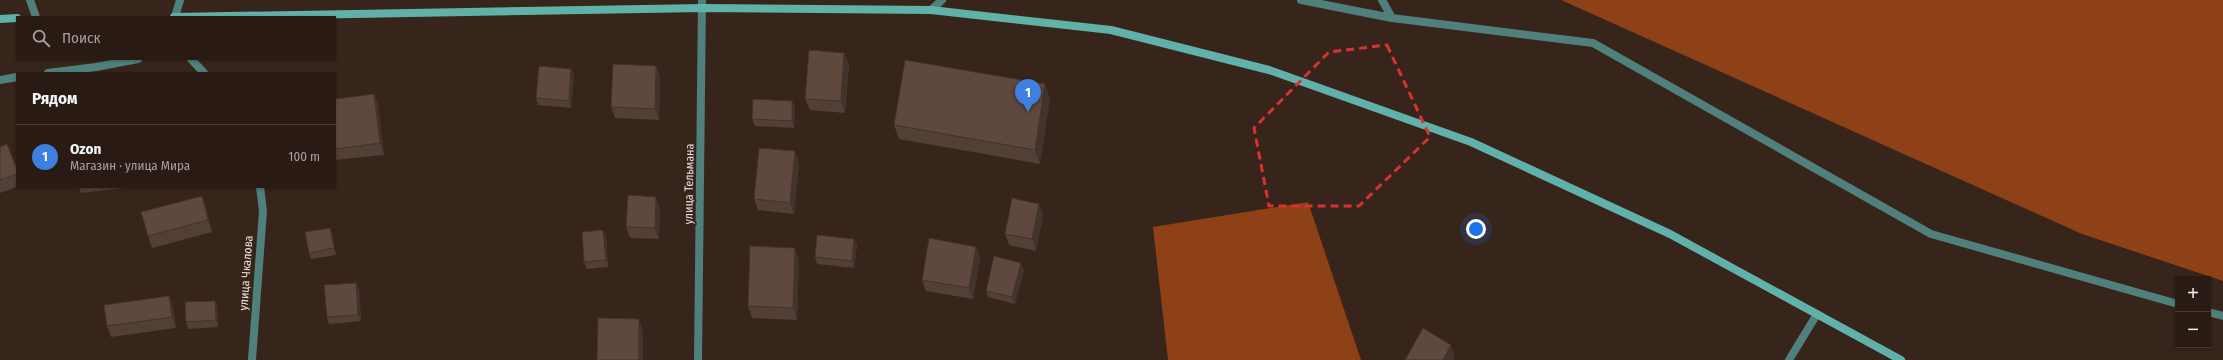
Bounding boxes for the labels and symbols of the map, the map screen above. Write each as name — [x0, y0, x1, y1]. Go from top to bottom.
pin: 1 — [1015, 79, 1041, 112]
street label: улица Тельмана — [681, 143, 697, 224]
your location — [1466, 219, 1486, 239]
street label: улица Чкалова — [236, 235, 256, 311]

